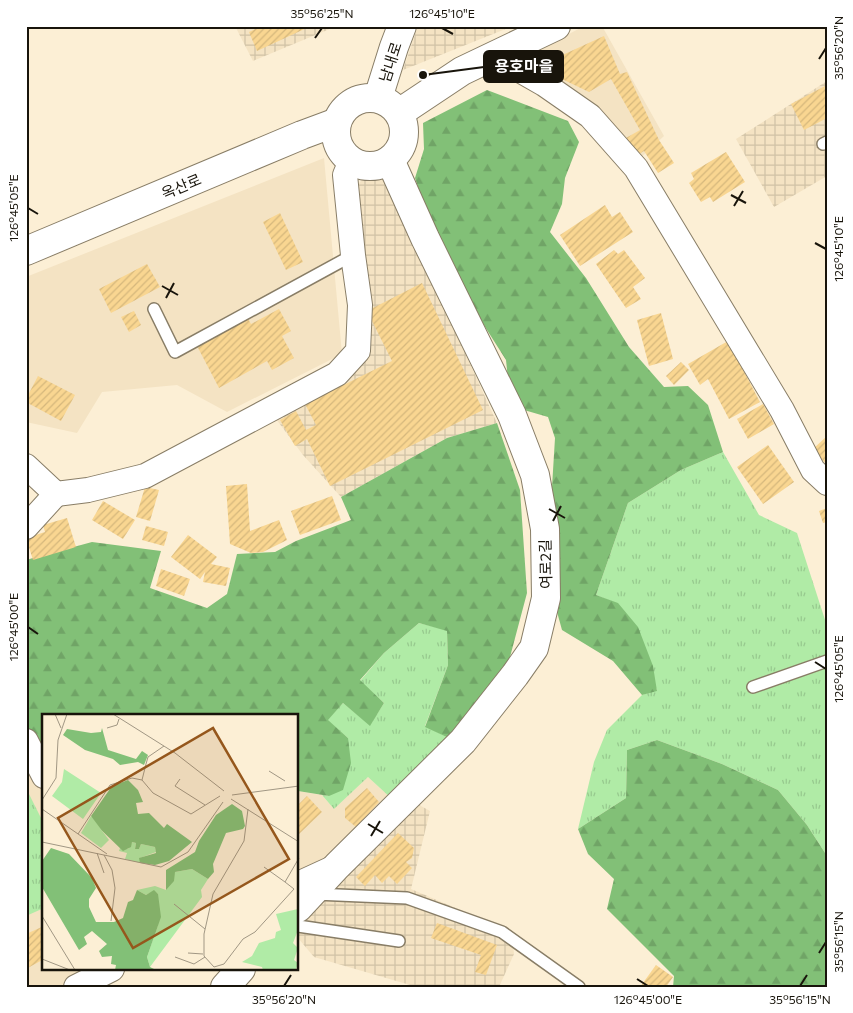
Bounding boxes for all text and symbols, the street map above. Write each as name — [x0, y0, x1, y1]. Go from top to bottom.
text: 35°56'25"N — [290, 6, 354, 20]
text: 126°45'10"E — [409, 6, 475, 20]
text: 35°56'20"N — [831, 16, 845, 80]
street label: 남내로 — [375, 40, 405, 84]
callout: 용호마을 — [484, 51, 563, 82]
text: 용호마을 — [495, 56, 554, 75]
street label: 옥산로 — [158, 170, 204, 202]
text: 126°45'05"E — [6, 174, 20, 242]
text: 126°45'10"E — [831, 216, 845, 282]
street label: 여로2길 — [536, 539, 554, 589]
text: 126°45'00"E — [6, 593, 20, 661]
text: 126°45'05"E — [831, 635, 845, 703]
inset map — [42, 714, 299, 970]
text: 35°56'15"N — [831, 911, 845, 973]
text: 35°56'20"N — [252, 992, 316, 1006]
text: 126°45'00"E — [614, 992, 682, 1006]
text: 35°56'15"N — [769, 992, 831, 1006]

